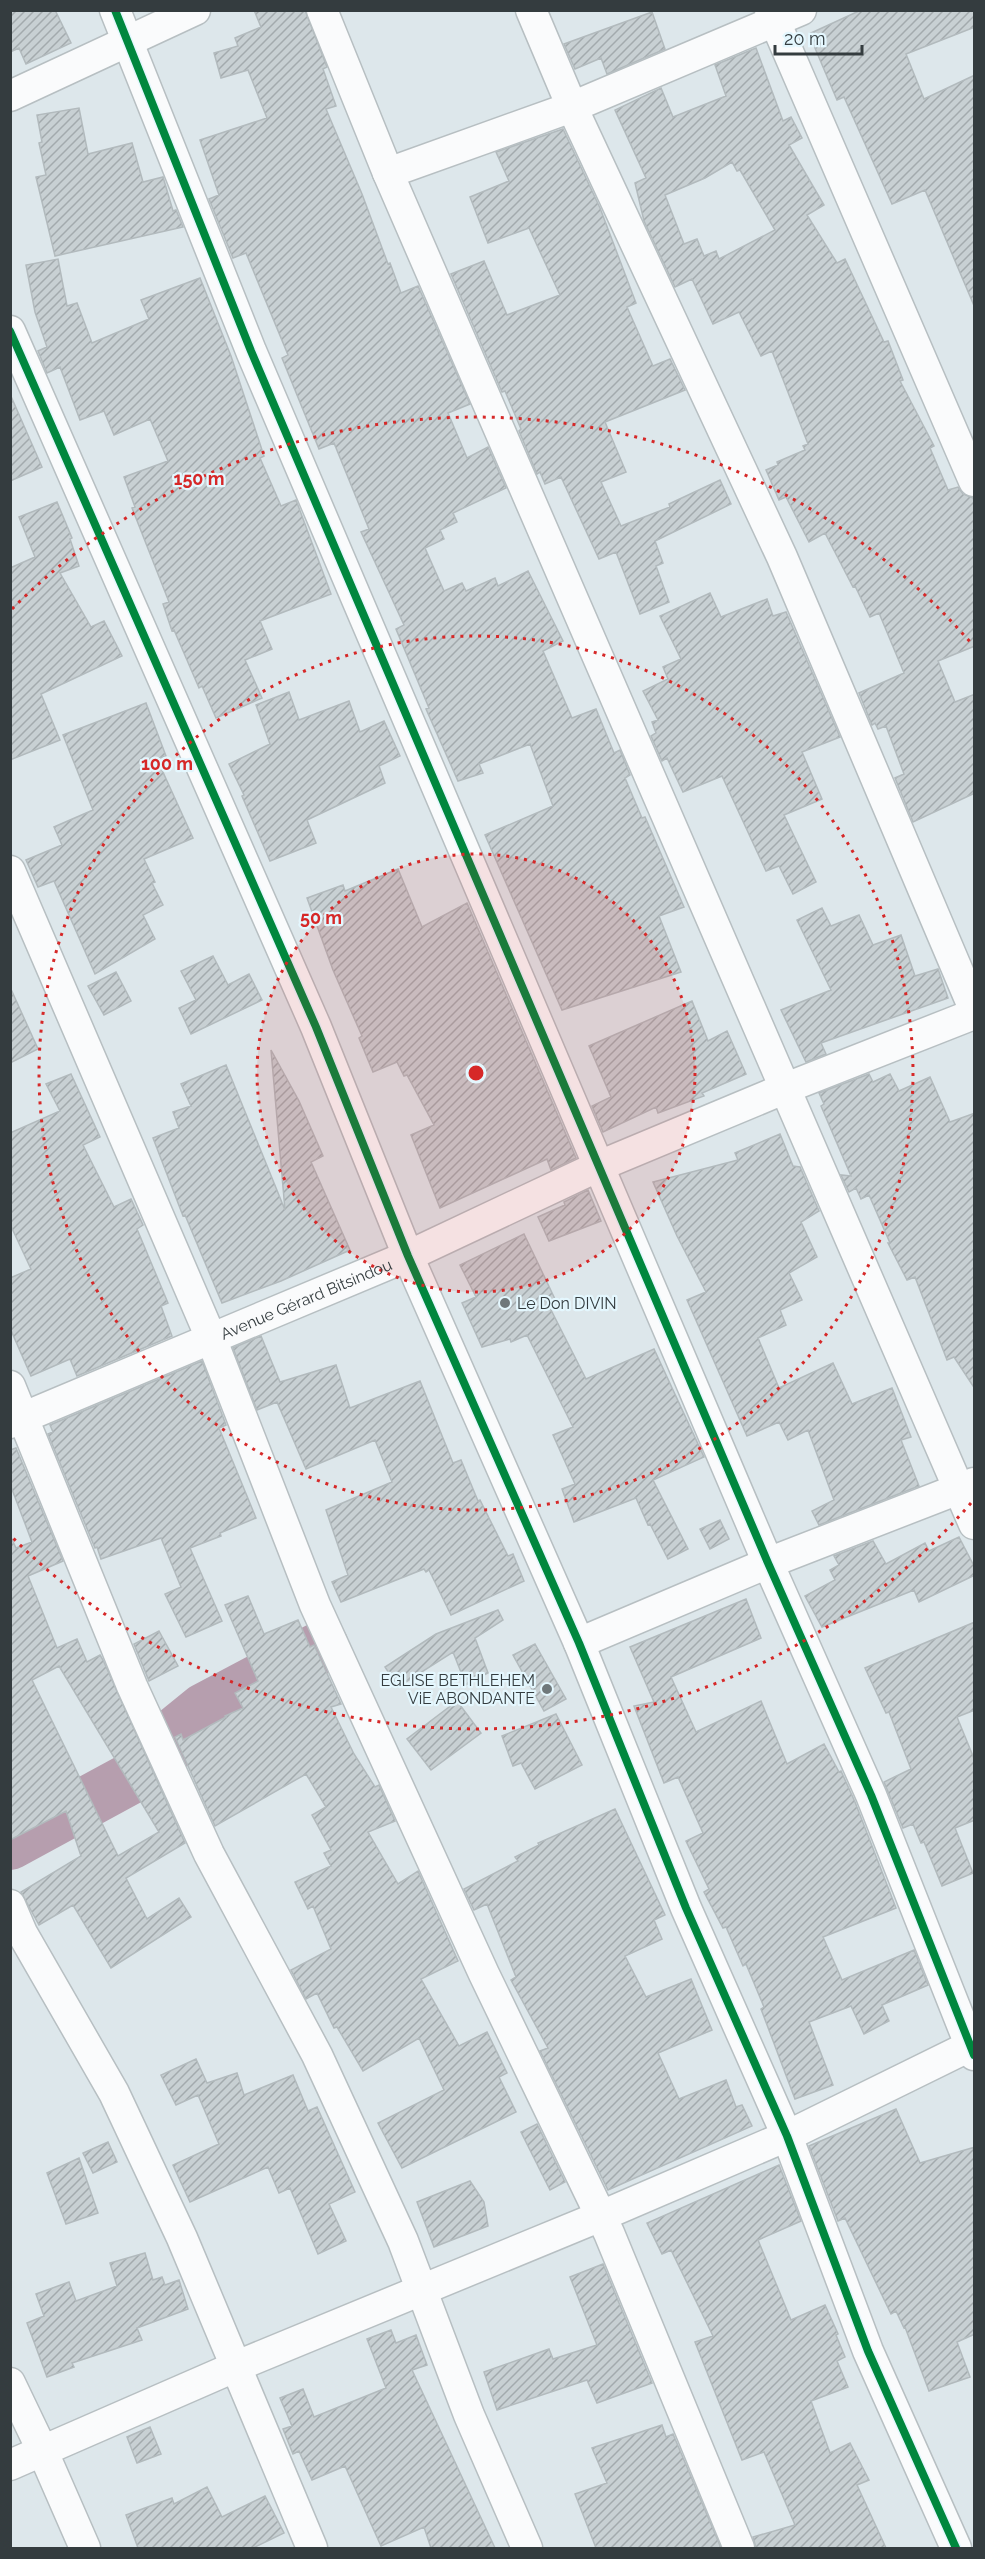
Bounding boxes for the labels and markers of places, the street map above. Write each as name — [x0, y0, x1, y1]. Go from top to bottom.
centre of rings — [466, 1063, 486, 1083]
place label: Le Don DIVIN — [517, 1294, 617, 1313]
marker: Le Don DIVIN — [498, 1296, 512, 1310]
place label: EGLISE BETHLEHEM ViE ABONDANTE — [381, 1671, 535, 1708]
marker: EGLISE BETHLEHEM ViE ABONDANTE — [540, 1682, 554, 1696]

